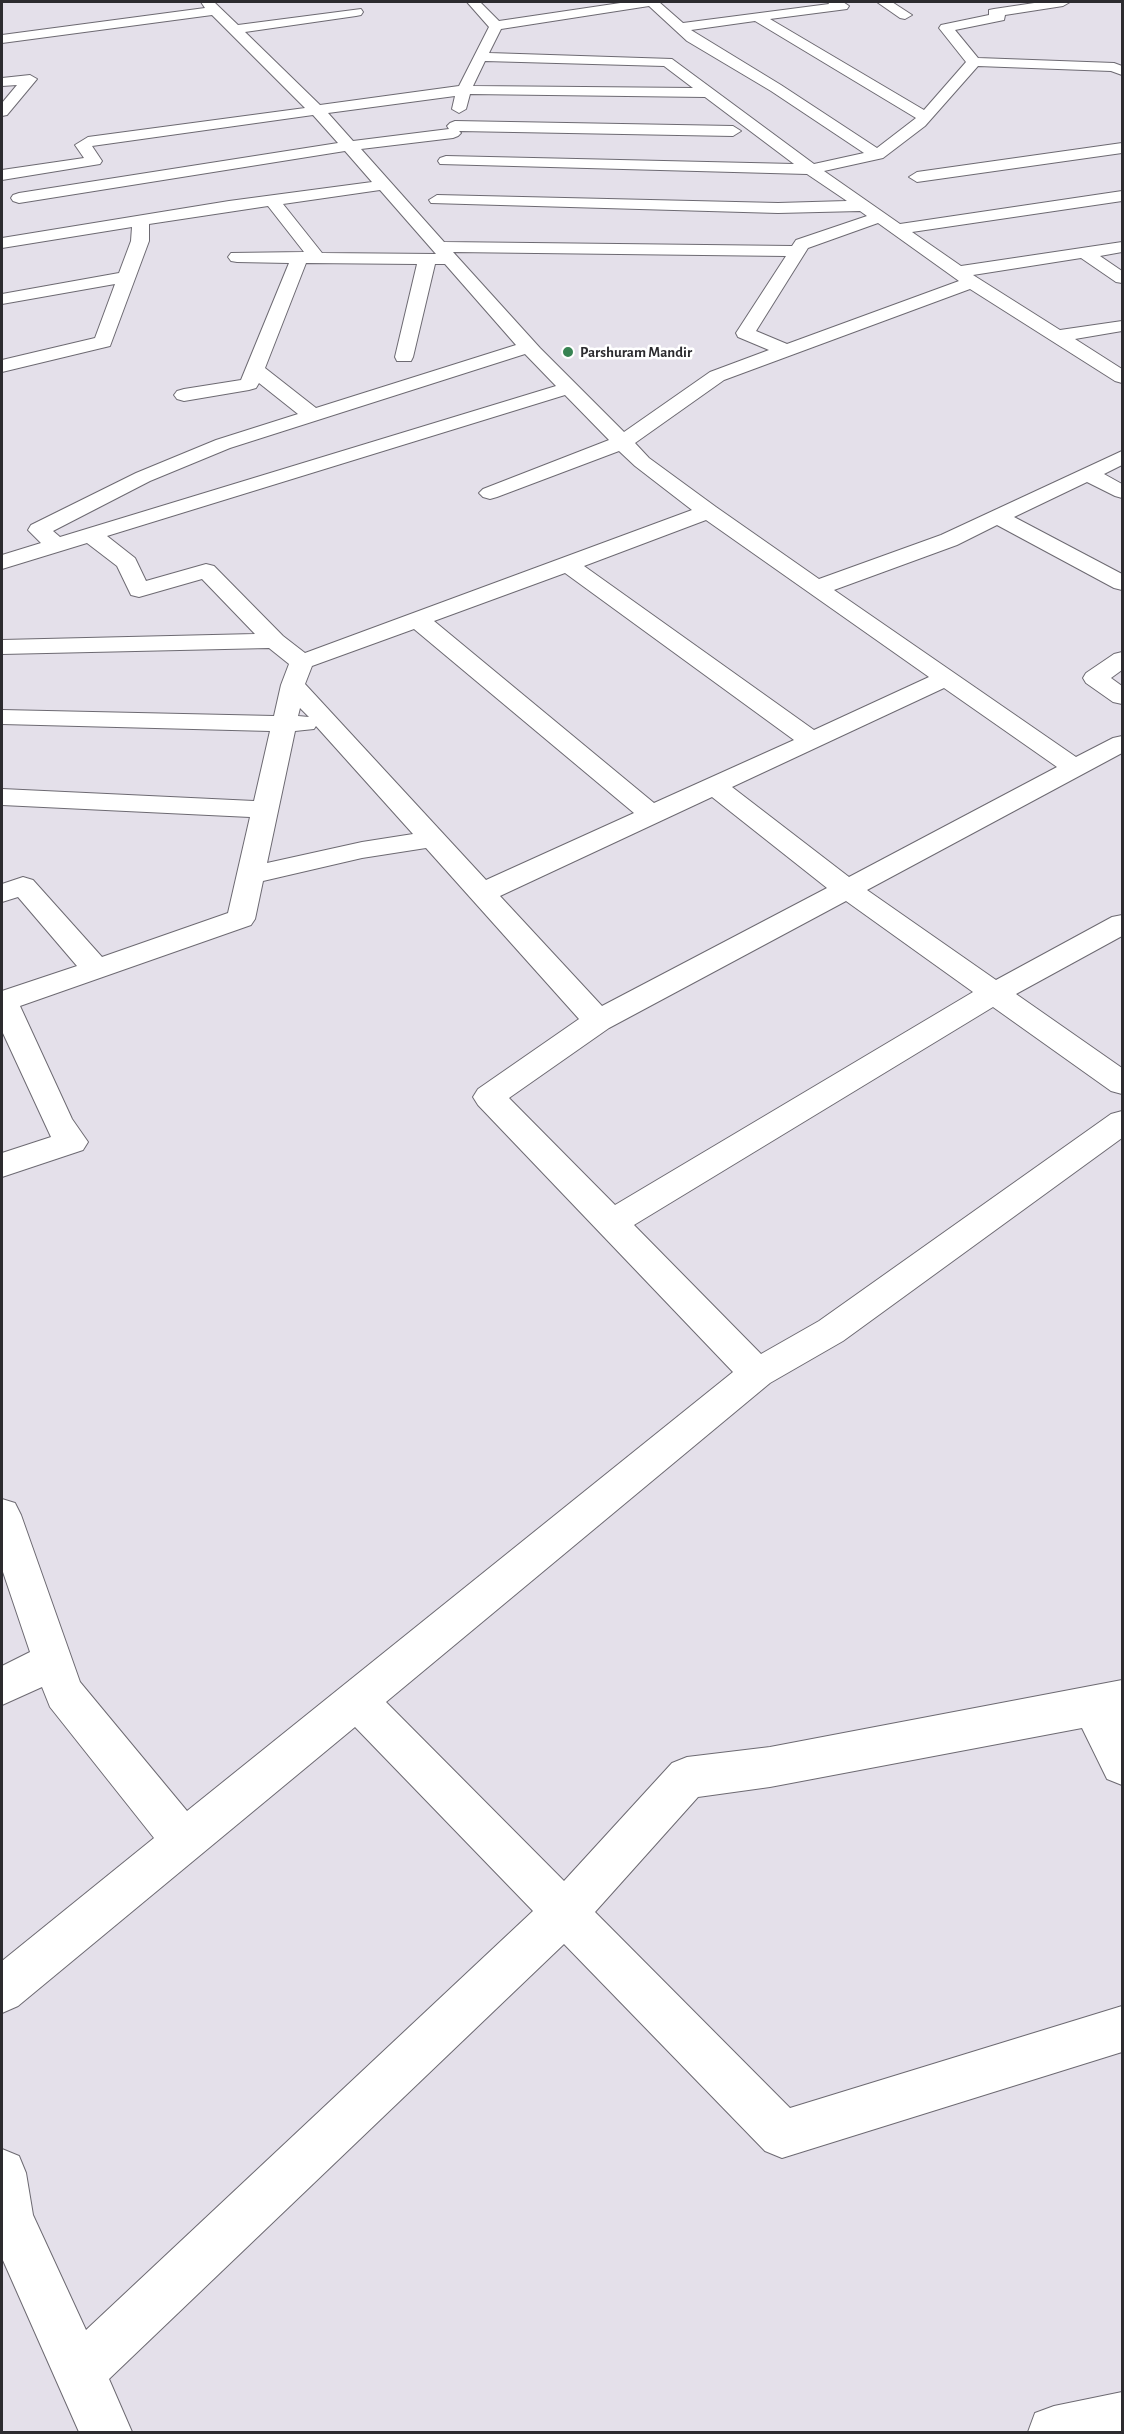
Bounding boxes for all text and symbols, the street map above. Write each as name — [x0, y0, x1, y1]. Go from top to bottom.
place label: Parshuram Mandir — [580, 343, 692, 361]
marker: Parshuram Mandir — [561, 345, 575, 359]

